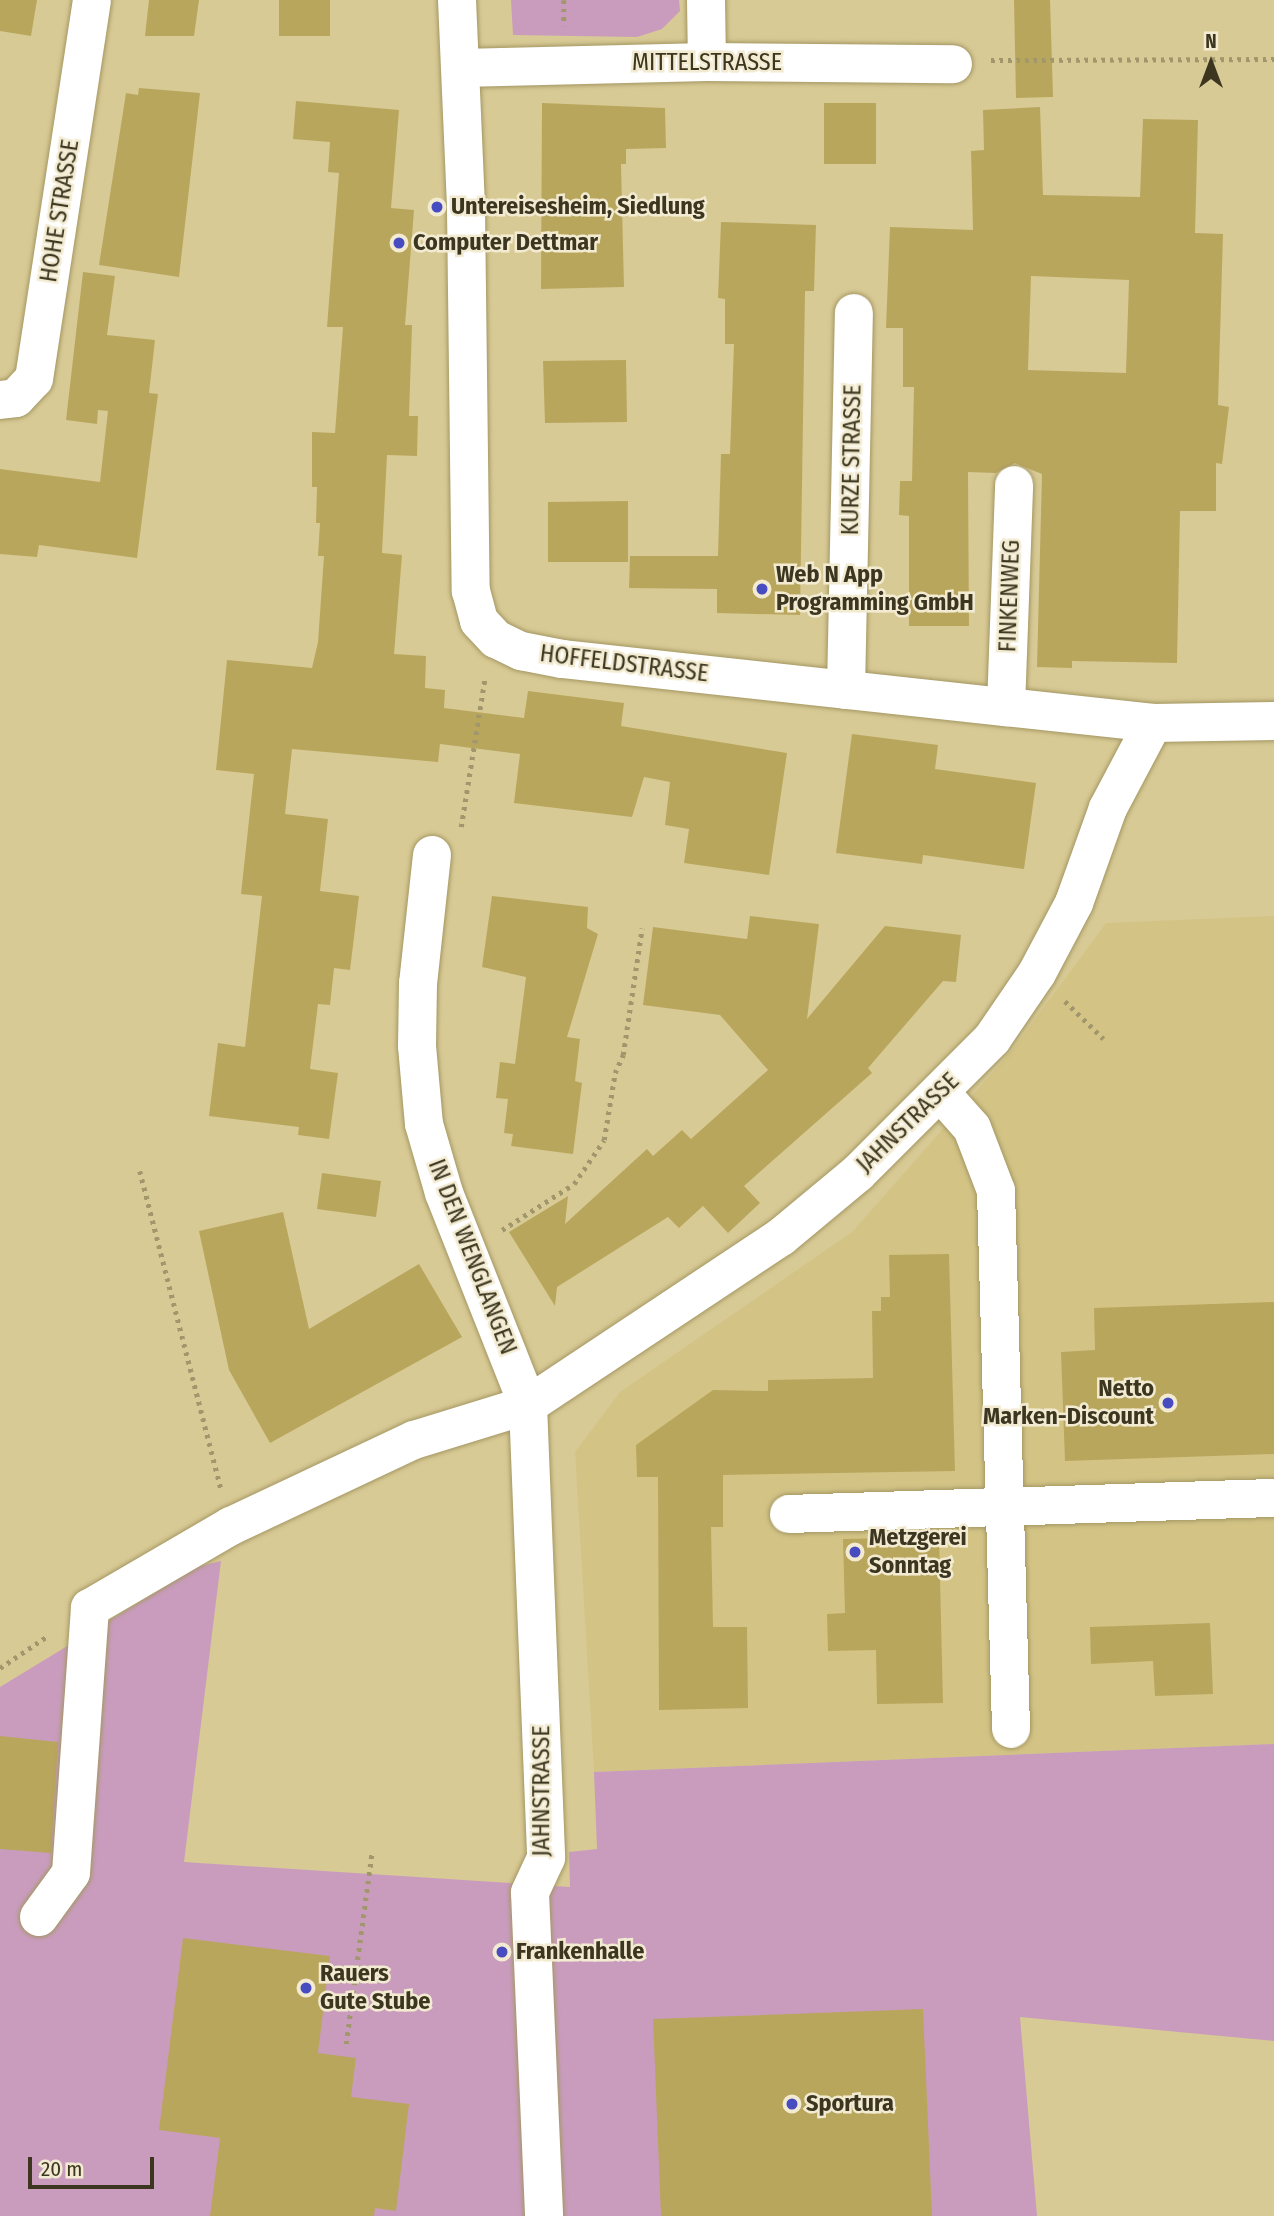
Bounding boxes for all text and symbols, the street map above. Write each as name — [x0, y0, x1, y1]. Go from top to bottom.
north arrow — [1176, 28, 1246, 98]
text: N — [1205, 30, 1217, 53]
street label: MITTELSTRASSE — [632, 49, 782, 77]
street label: HOHE STRASSE — [35, 138, 85, 284]
place label: Untereisesheim, Siedlung — [451, 193, 705, 221]
marker: Untereisesheim, Siedlung — [429, 199, 445, 215]
place label: Computer Dettmar — [413, 229, 598, 257]
marker: Computer Dettmar — [391, 235, 407, 251]
street label: KURZE STRASSE — [836, 384, 868, 536]
street label: FINKENWEG — [994, 539, 1026, 653]
place label: Web N App Programming GmbH — [776, 561, 974, 617]
marker: Web N App Programming GmbH — [754, 581, 770, 597]
street label: HOFFELDSTRASSE — [538, 639, 710, 689]
street label: JAHNSTRASSE — [851, 1067, 965, 1179]
street label: IN DEN WENGLANGEN — [421, 1155, 523, 1359]
place label: Netto Marken-Discount — [983, 1375, 1154, 1431]
marker: Netto Marken-Discount — [1160, 1395, 1176, 1411]
place label: Metzgerei Sonntag — [869, 1524, 967, 1580]
marker: Metzgerei Sonntag — [847, 1544, 863, 1560]
street label: JAHNSTRASSE — [528, 1725, 556, 1857]
place label: Frankenhalle — [516, 1938, 644, 1966]
marker: Frankenhalle — [494, 1944, 510, 1960]
place label: Rauers Gute Stube — [320, 1960, 430, 2016]
marker: Rauers Gute Stube — [298, 1980, 314, 1996]
place label: Sportura — [806, 2090, 894, 2118]
marker: Sportura — [784, 2096, 800, 2112]
scale bar — [32, 2142, 158, 2186]
text: 20 m — [41, 2156, 82, 2182]

